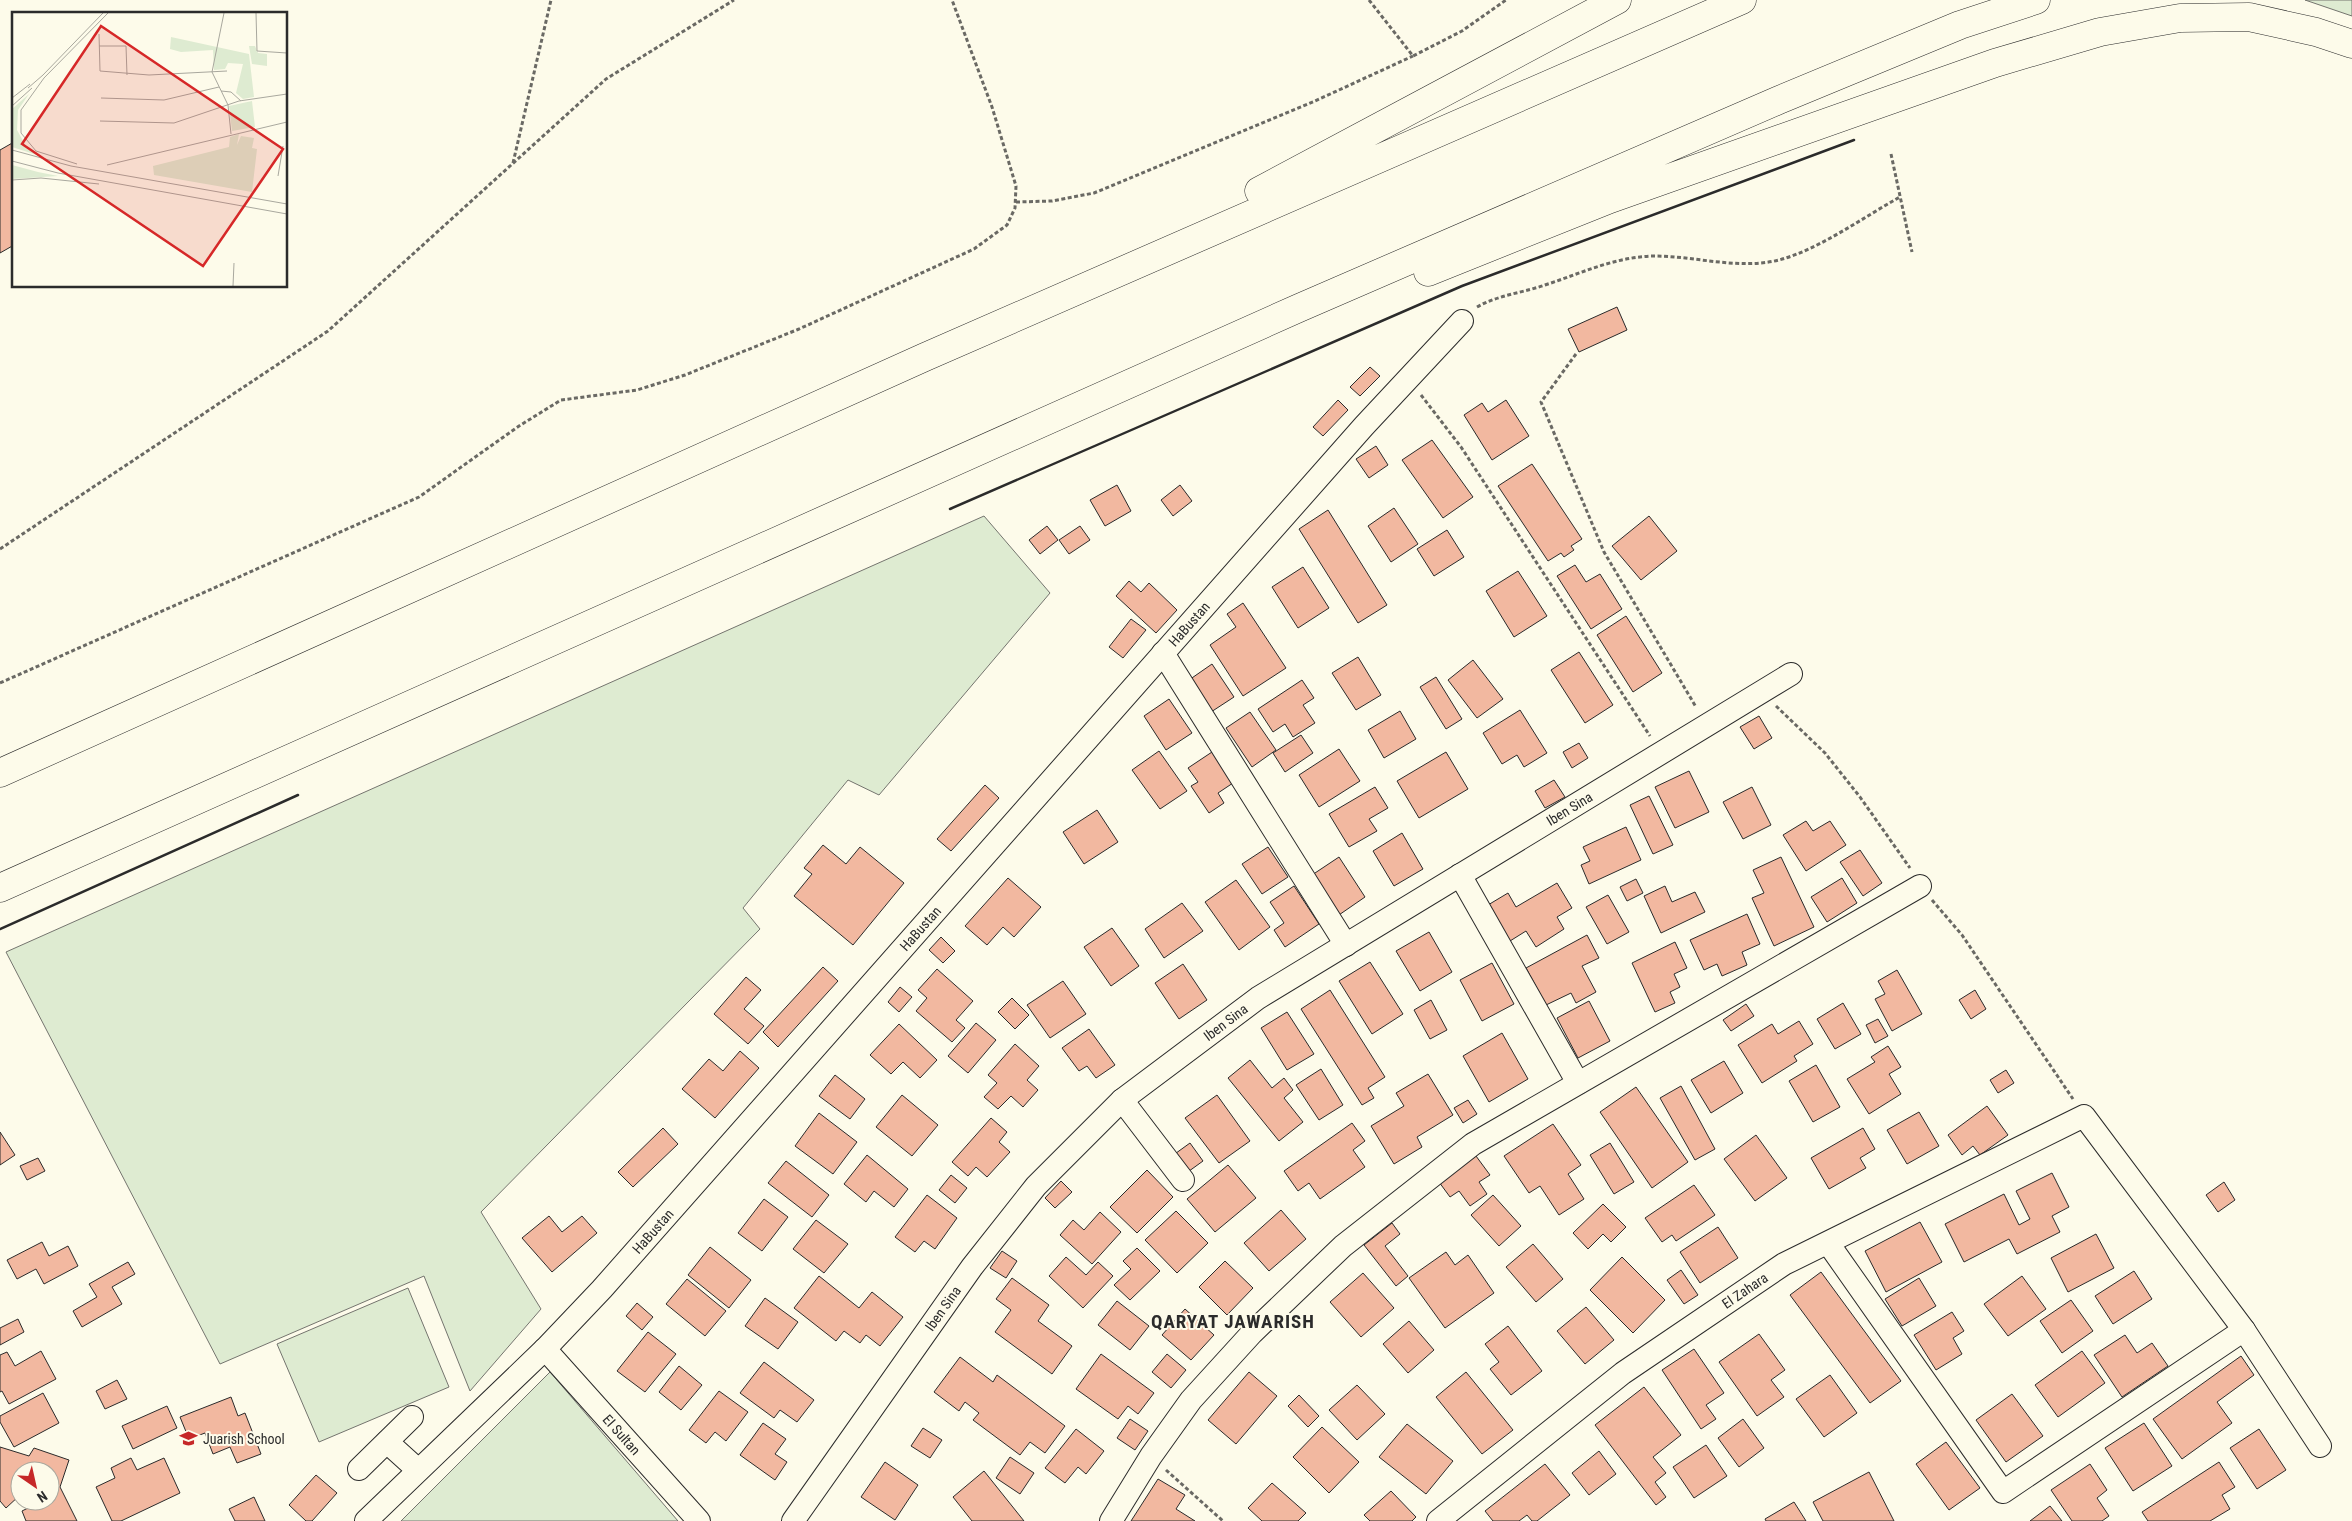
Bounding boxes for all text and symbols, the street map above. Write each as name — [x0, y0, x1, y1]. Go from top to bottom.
inset map — [12, 12, 288, 288]
street label: HaBustan — [1165, 599, 1213, 650]
street label: Iben Sina — [1543, 789, 1595, 829]
street label: HaBustan — [897, 903, 944, 954]
street label: Iben Sina — [1200, 1001, 1251, 1044]
street label: HaBustan — [629, 1206, 677, 1257]
street label: El Zahara — [1719, 1269, 1771, 1312]
street label: Iben Sina — [922, 1283, 964, 1334]
district label: QARYAT JAWARISH — [1151, 1310, 1315, 1333]
street label: El Sultan — [600, 1411, 644, 1458]
school or university icon: Juarish School — [179, 1429, 199, 1449]
place label: Juarish School — [203, 1431, 285, 1447]
north arrow — [10, 1461, 60, 1511]
text: N — [34, 1488, 50, 1506]

